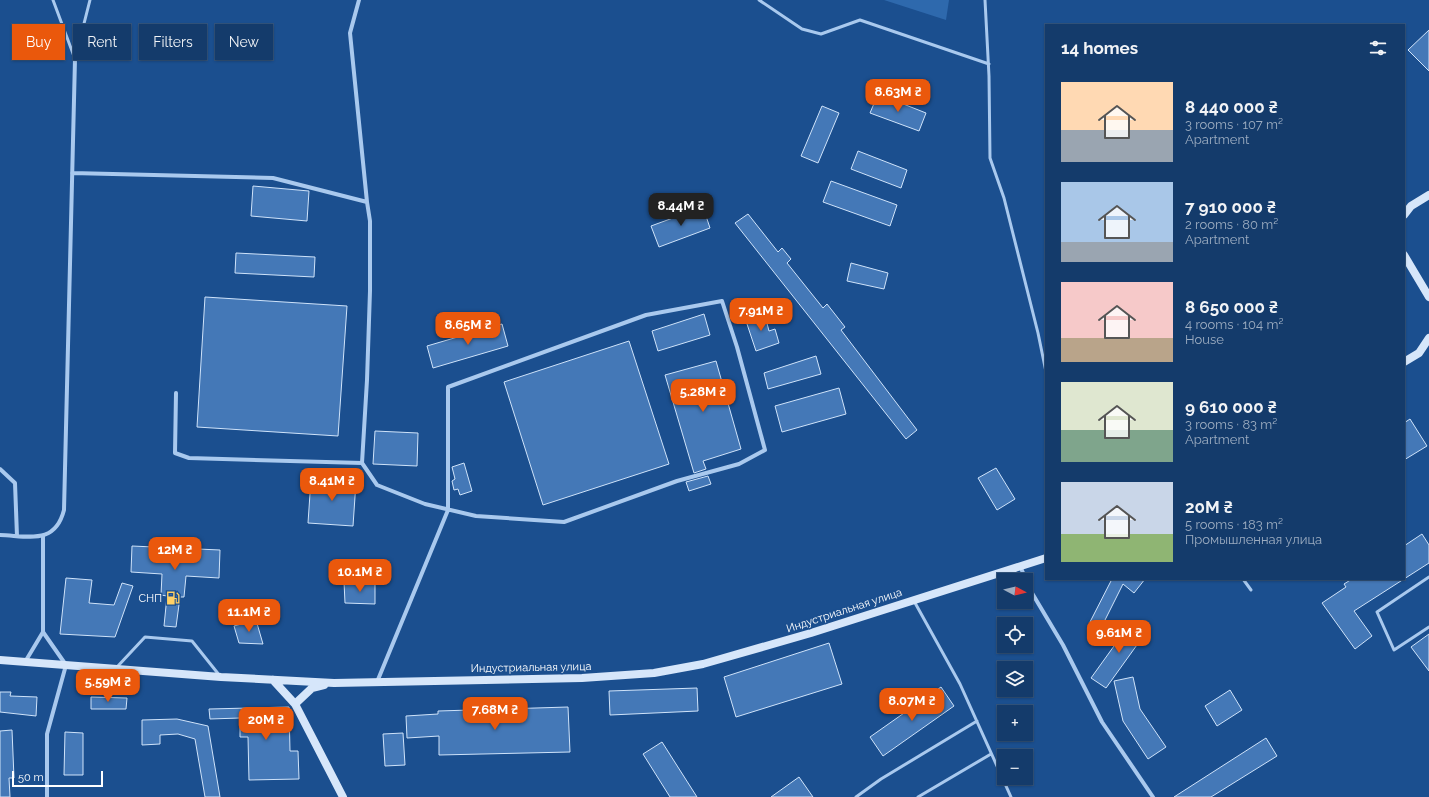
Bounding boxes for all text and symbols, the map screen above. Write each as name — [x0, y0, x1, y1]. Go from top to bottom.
chip: Buy — [12, 24, 65, 60]
chip: Rent — [73, 24, 131, 60]
chip: Filters — [139, 24, 207, 60]
chip: New — [215, 24, 273, 60]
icon: filters — [1367, 37, 1389, 59]
text: 14 homes — [1061, 38, 1138, 58]
pin: 8.63M ₴ — [861, 79, 935, 113]
text: 8.63M ₴ — [874, 84, 922, 99]
text: 8 440 000 ₴ — [1185, 97, 1278, 117]
icon: home — [1093, 98, 1141, 146]
text: 3 rooms · 107 m² — [1185, 117, 1283, 132]
text: Apartment — [1185, 132, 1249, 147]
pin: 8.44M ₴ — [644, 193, 718, 227]
text: 7 910 000 ₴ — [1185, 197, 1276, 217]
text: 8.44M ₴ — [658, 198, 704, 213]
icon: home — [1093, 198, 1141, 246]
text: 2 rooms · 80 m² — [1185, 217, 1278, 232]
text: Apartment — [1185, 232, 1249, 247]
text: 8 650 000 ₴ — [1185, 297, 1278, 317]
pin: 7.91M ₴ — [724, 298, 798, 332]
icon: home — [1093, 298, 1141, 346]
text: 7.91M ₴ — [739, 303, 783, 318]
pin: 8.65M ₴ — [431, 312, 505, 346]
text: 8.65M ₴ — [444, 317, 492, 332]
text: 4 rooms · 104 m² — [1185, 317, 1283, 332]
text: House — [1185, 332, 1224, 347]
pin: 5.28M ₴ — [666, 379, 740, 413]
text: 5.28M ₴ — [680, 384, 726, 399]
text: 9 610 000 ₴ — [1185, 397, 1277, 417]
icon: home — [1093, 398, 1141, 446]
text: 3 rooms · 83 m² — [1185, 417, 1277, 432]
text: Apartment — [1185, 432, 1249, 447]
pin: 8.41M ₴ — [295, 468, 369, 502]
text: 8.41M ₴ — [309, 473, 355, 488]
text: 20M ₴ — [1185, 497, 1233, 517]
icon: home — [1093, 498, 1141, 546]
text: 5 rooms · 183 m² — [1185, 517, 1283, 532]
text: Промышленная улица — [1185, 532, 1322, 547]
pin: 12M ₴ — [147, 537, 203, 571]
text: 12M ₴ — [157, 542, 193, 557]
pin: 10.1M ₴ — [323, 559, 397, 593]
text: 10.1M ₴ — [337, 564, 383, 579]
north arrow — [997, 573, 1033, 609]
map controls — [997, 573, 1033, 785]
street label: Индустриальная улица — [785, 586, 904, 635]
fuel station icon: СНП — [165, 590, 181, 606]
place label: СНП — [138, 592, 162, 605]
pin: 11.1M ₴ — [212, 599, 286, 633]
text: 11.1M ₴ — [227, 604, 271, 619]
button: locate — [997, 617, 1033, 653]
pin: 9.61M ₴ — [1082, 620, 1156, 654]
text: 9.61M ₴ — [1096, 625, 1142, 640]
street label: Индустриальная улица — [470, 660, 592, 675]
button: layers — [997, 661, 1033, 697]
pin: 5.59M ₴ — [71, 669, 145, 703]
text: 5.59M ₴ — [85, 674, 131, 689]
pin: 8.07M ₴ — [875, 688, 949, 722]
text: 8.07M ₴ — [888, 693, 936, 708]
pin: 7.68M ₴ — [458, 697, 532, 731]
text: 7.68M ₴ — [472, 702, 518, 717]
button: + — [997, 705, 1033, 741]
pin: 20M ₴ — [238, 707, 294, 741]
text: 20M ₴ — [248, 712, 284, 727]
button: − — [997, 749, 1033, 785]
scale bar — [12, 769, 103, 788]
text: 50 m — [18, 771, 44, 784]

